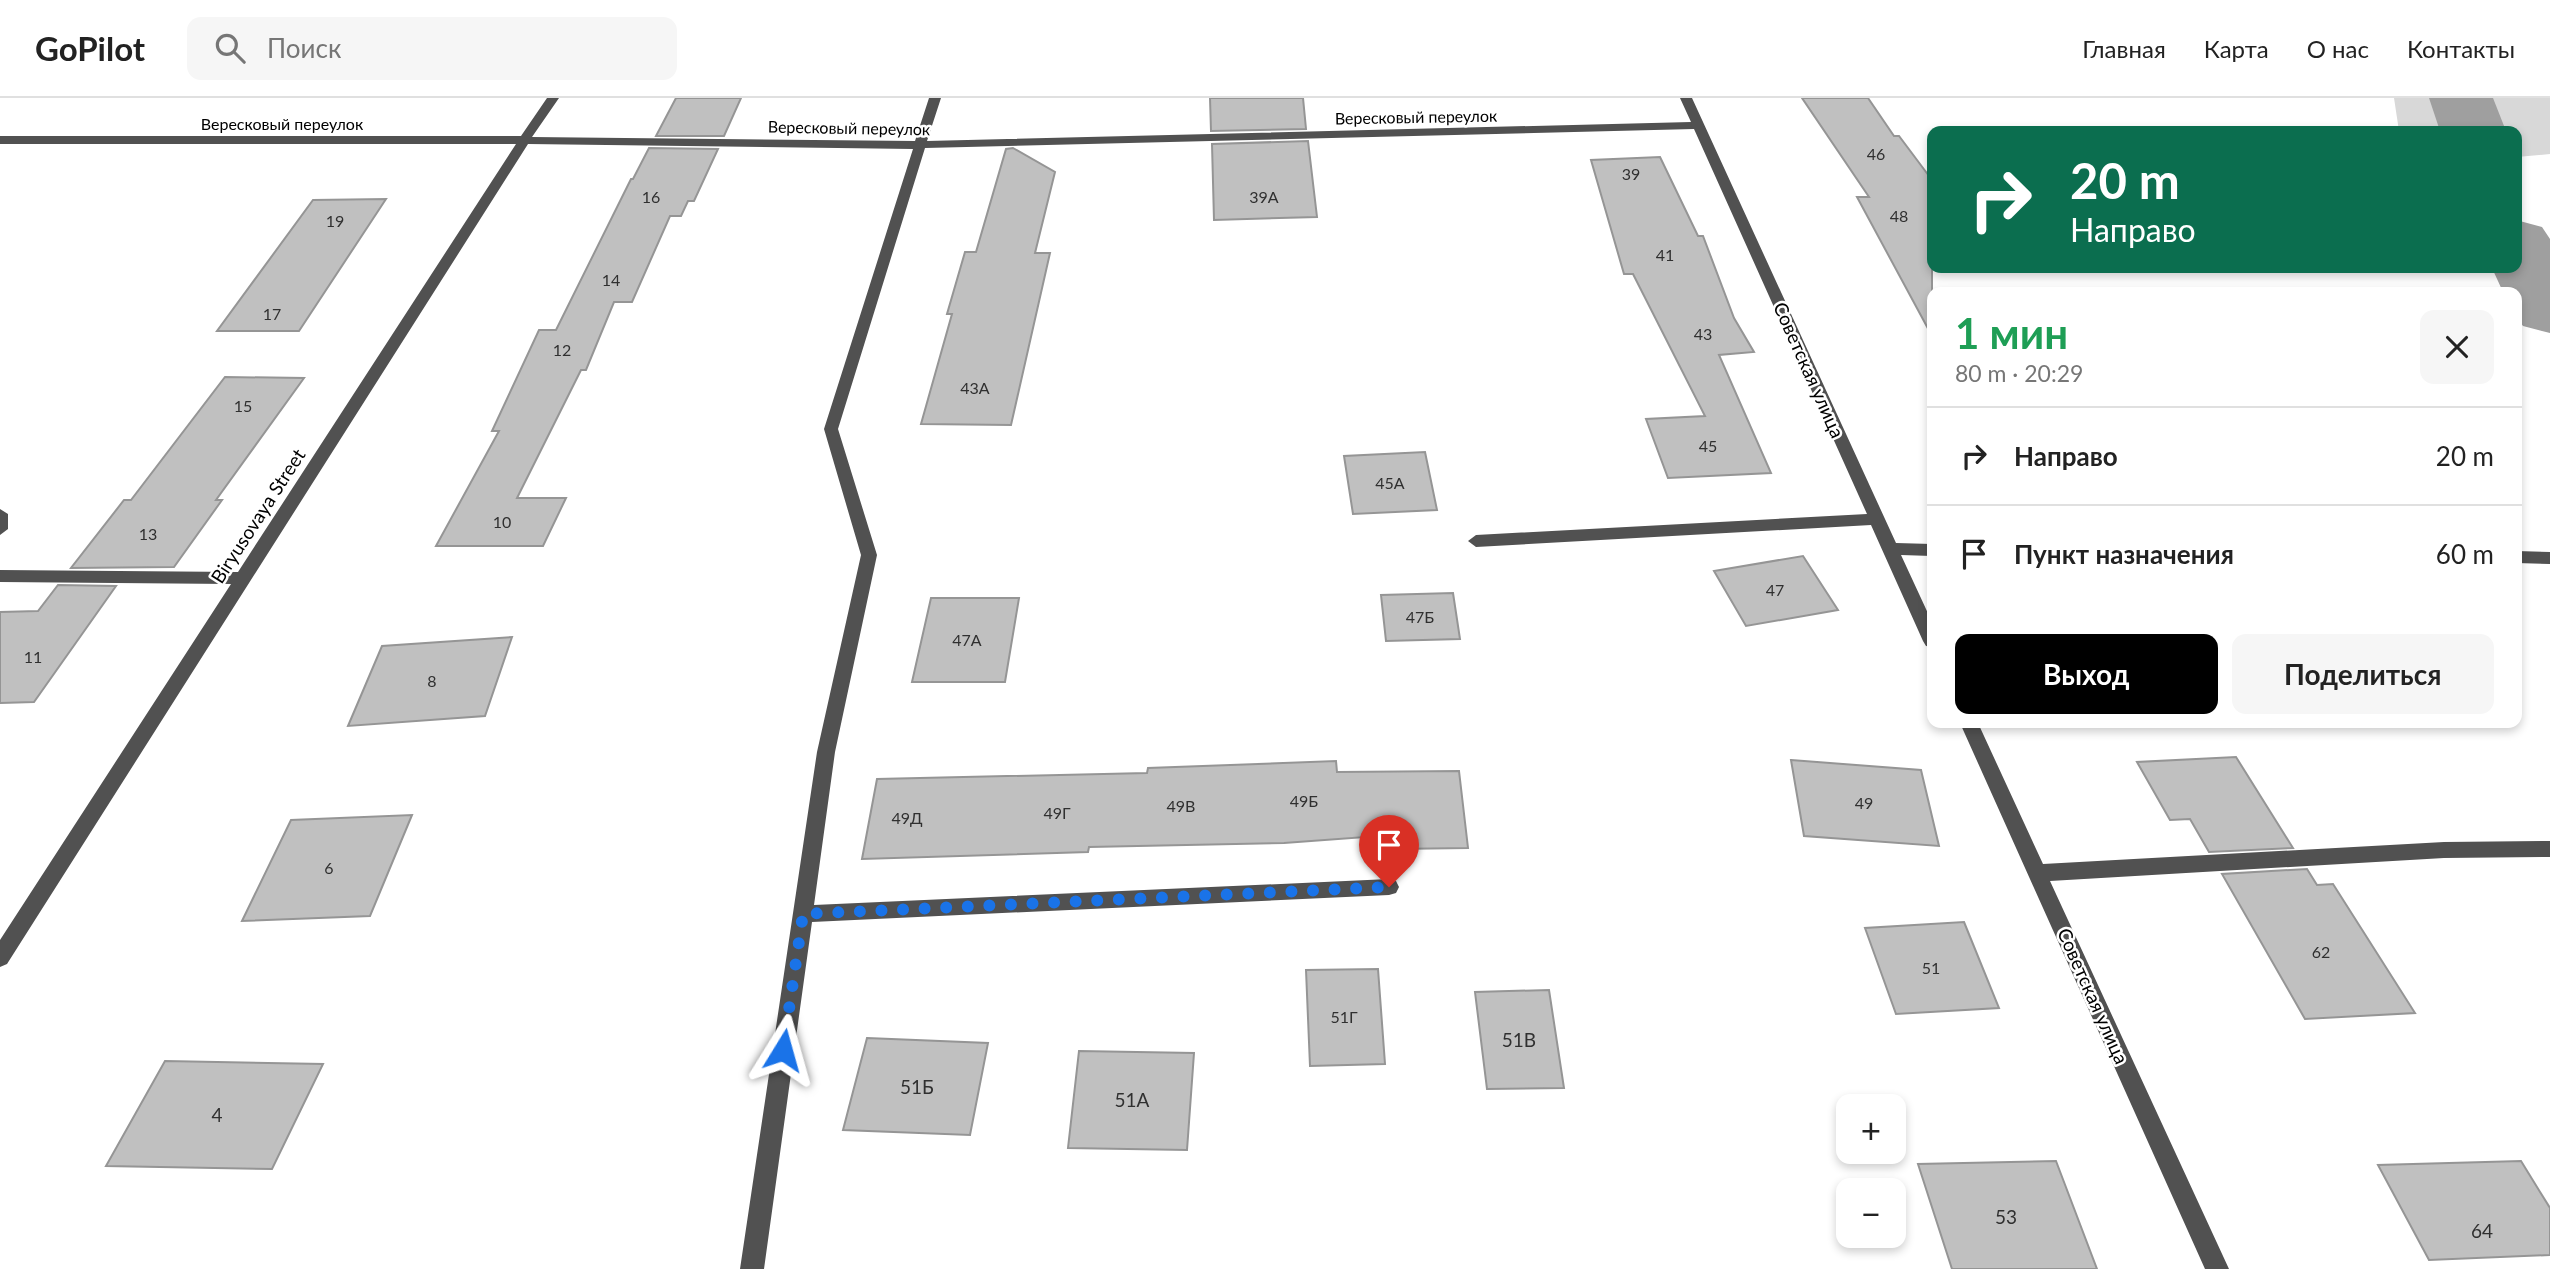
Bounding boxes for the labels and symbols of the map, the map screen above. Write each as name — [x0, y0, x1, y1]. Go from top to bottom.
street label: Вересковый переулок — [1335, 106, 1498, 127]
street label: Вересковый переулок — [201, 114, 364, 133]
street label: Вересковый переулок — [768, 117, 931, 138]
house number: 46 — [1867, 144, 1885, 163]
house number: 39 — [1622, 164, 1640, 183]
house number: 16 — [642, 187, 660, 206]
house number: 39А — [1249, 187, 1279, 206]
house number: 48 — [1890, 206, 1908, 225]
house number: 19 — [326, 211, 344, 230]
house number: 41 — [1656, 245, 1674, 264]
house number: 14 — [602, 270, 620, 289]
street label: Советская улица — [1769, 298, 1850, 441]
house number: 17 — [263, 304, 281, 323]
house number: 43 — [1694, 324, 1712, 343]
house number: 12 — [553, 340, 571, 359]
house number: 43А — [960, 378, 990, 397]
house number: 15 — [234, 396, 252, 415]
house number: 45 — [1699, 436, 1717, 455]
street label: Biryusovaya Street — [206, 444, 310, 587]
house number: 45А — [1375, 473, 1405, 492]
house number: 10 — [493, 512, 511, 531]
house number: 13 — [139, 524, 157, 543]
house number: 47 — [1766, 580, 1784, 599]
house number: 47Б — [1406, 607, 1434, 626]
house number: 47А — [952, 630, 982, 649]
house number: 11 — [24, 647, 42, 666]
house number: 8 — [427, 671, 437, 690]
house number: 49Б — [1290, 791, 1318, 810]
house number: 49 — [1855, 793, 1873, 812]
house number: 49В — [1167, 796, 1195, 815]
house number: 49Г — [1043, 803, 1071, 822]
house number: 49Д — [891, 808, 923, 827]
pin — [1359, 815, 1419, 887]
house number: 6 — [324, 858, 334, 877]
street label: Советская улица — [2053, 924, 2134, 1067]
house number: 62 — [2312, 942, 2330, 961]
house number: 51 — [1922, 958, 1940, 977]
house number: 51Г — [1330, 1007, 1358, 1026]
position arrow — [746, 1013, 820, 1087]
house number: 51В — [1502, 1028, 1536, 1051]
house number: 51Б — [900, 1075, 934, 1098]
house number: 51А — [1115, 1088, 1150, 1111]
house number: 4 — [211, 1103, 223, 1126]
house number: 53 — [1995, 1205, 2017, 1228]
house number: 64 — [2471, 1219, 2493, 1242]

